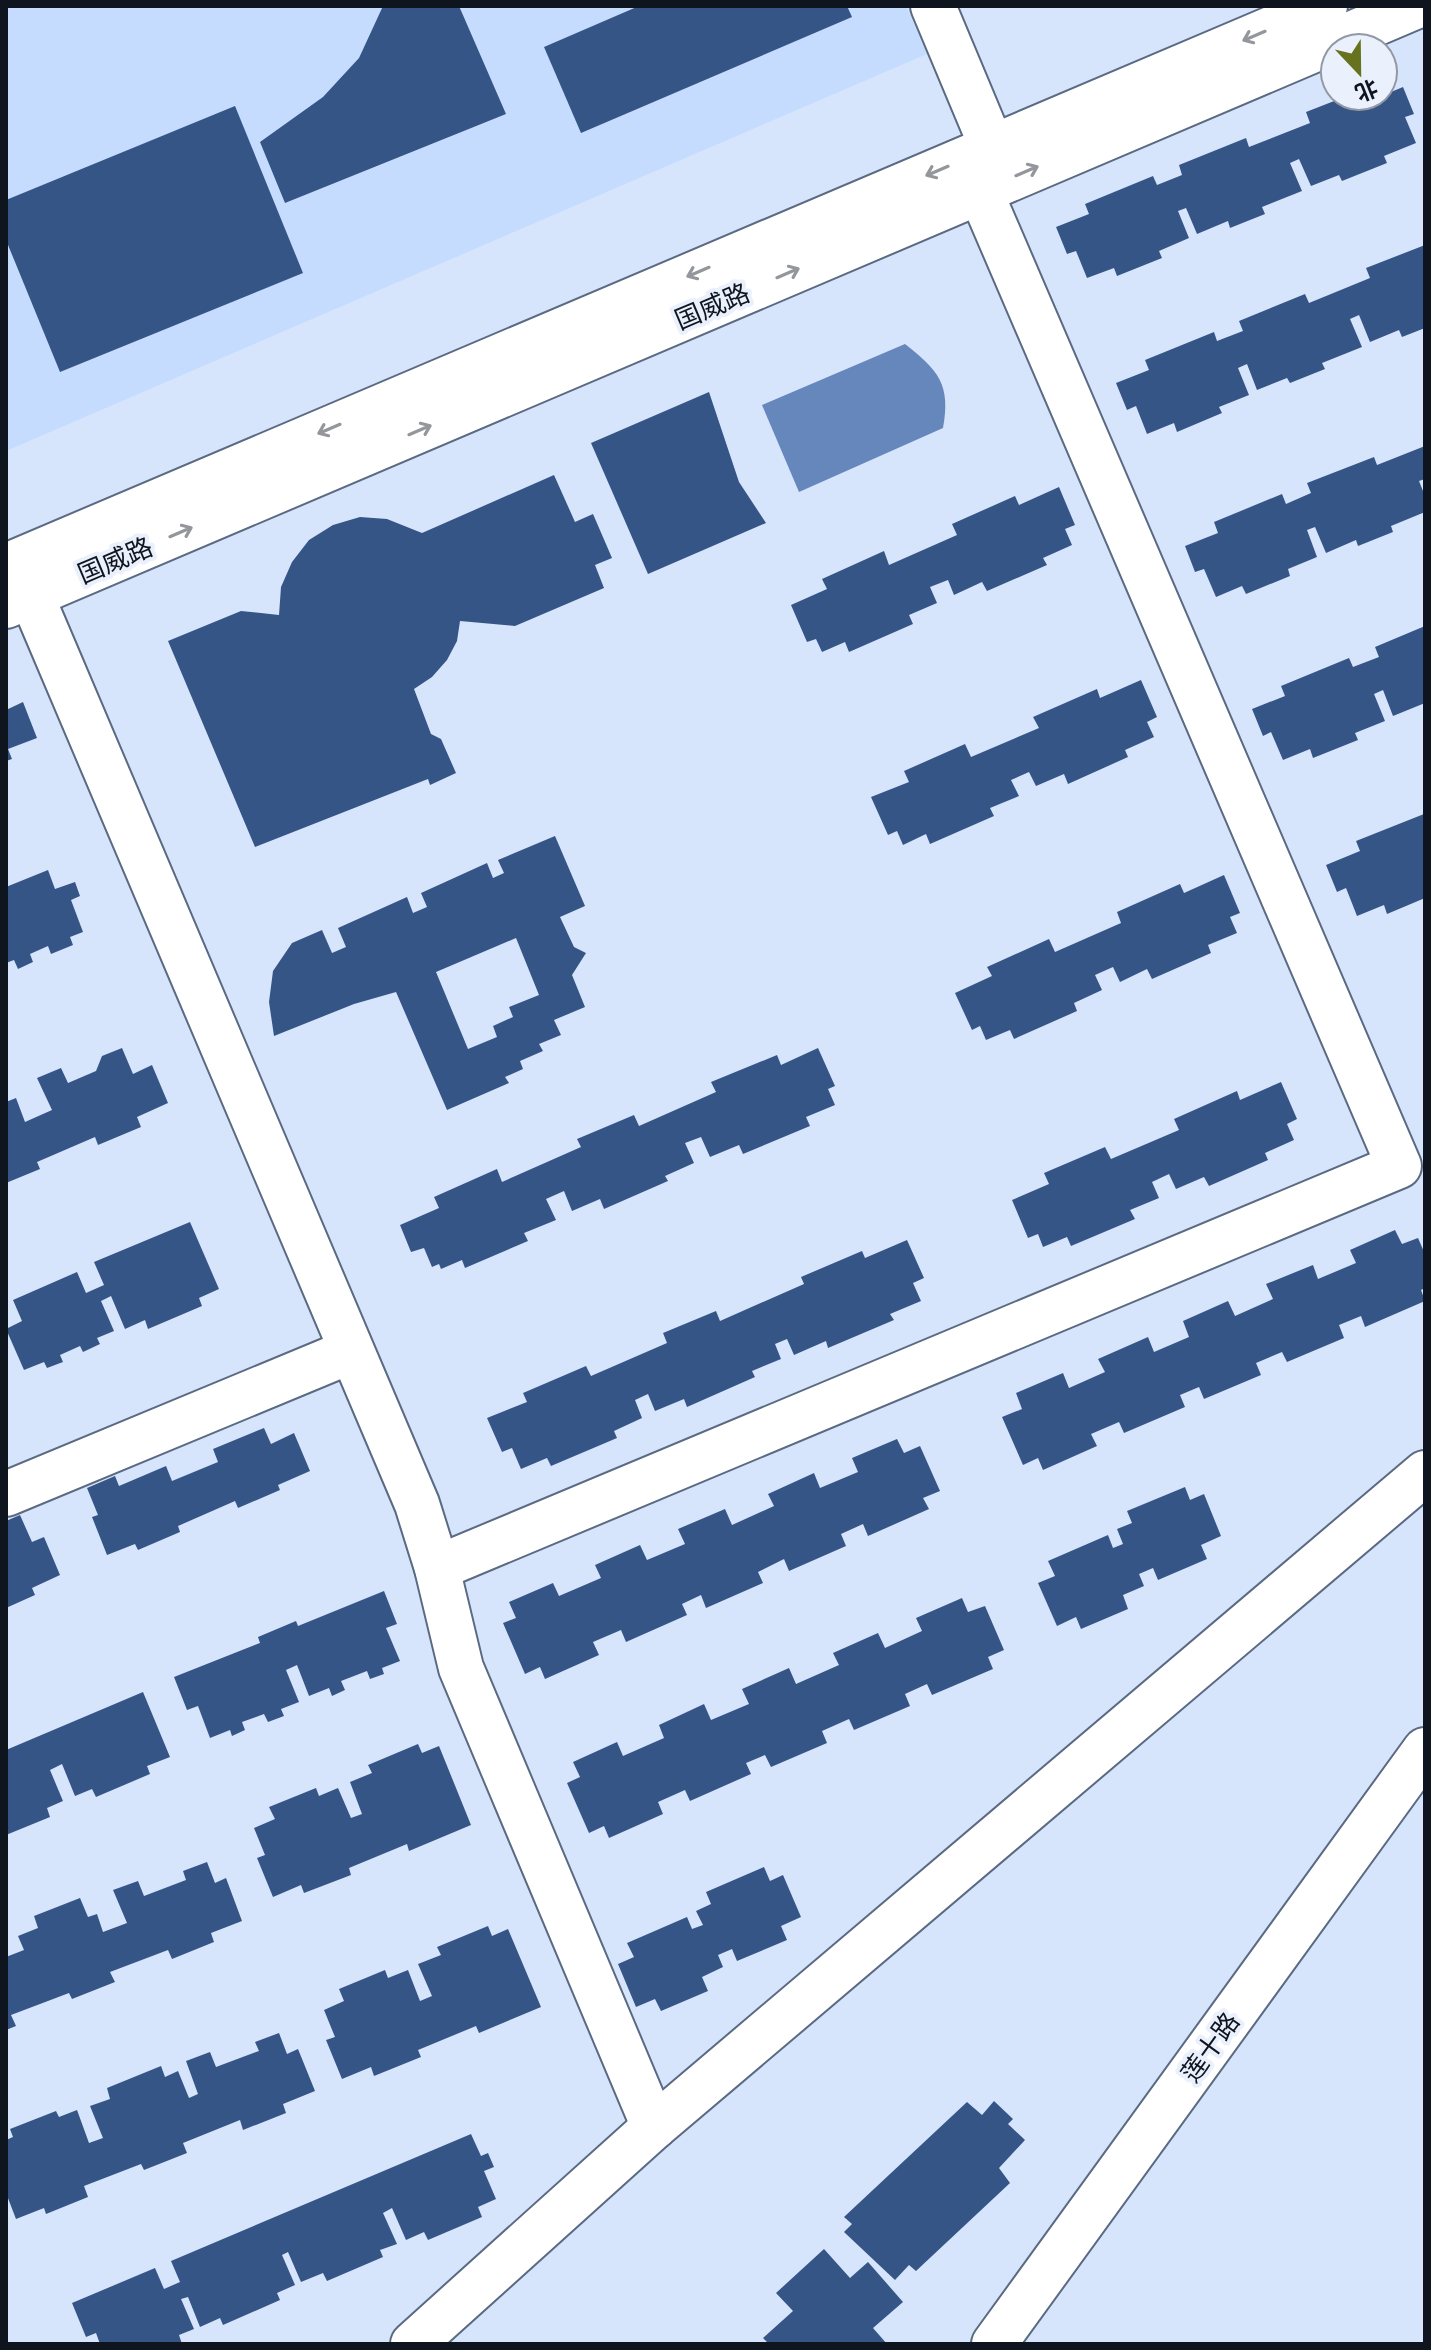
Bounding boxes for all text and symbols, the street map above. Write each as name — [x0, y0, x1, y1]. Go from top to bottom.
one-way arrow — [1242, 30, 1267, 45]
north arrow — [1319, 32, 1399, 112]
text: 北 — [1351, 73, 1382, 108]
one-way arrow — [1014, 163, 1039, 178]
one-way arrow — [925, 164, 950, 179]
one-way arrow — [775, 265, 800, 280]
one-way arrow — [686, 266, 710, 281]
street label: 国威路 — [670, 276, 754, 336]
one-way arrow — [318, 422, 342, 437]
one-way arrow — [407, 422, 432, 437]
one-way arrow — [168, 523, 193, 538]
street label: 国威路 — [73, 530, 157, 590]
street label: 莲十路 — [1174, 2006, 1246, 2088]

